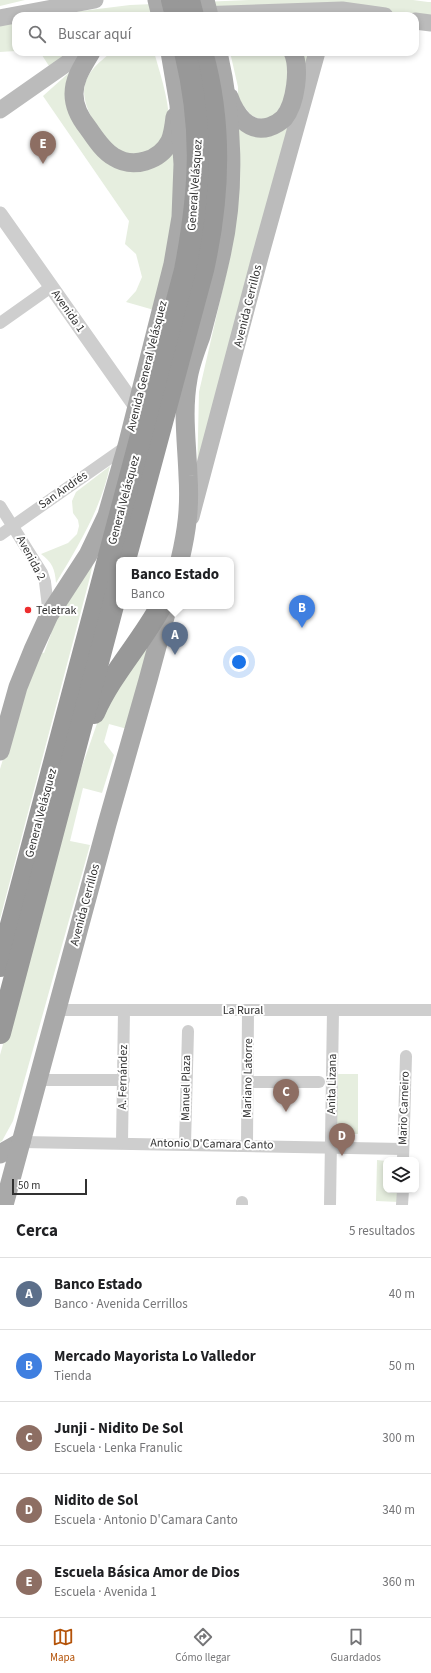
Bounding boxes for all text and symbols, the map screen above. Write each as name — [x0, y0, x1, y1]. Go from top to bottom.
search box — [12, 12, 419, 56]
icon: search — [26, 23, 48, 45]
text: Buscar aquí — [58, 24, 131, 45]
pin: E — [30, 131, 56, 164]
street label: General Velásquez — [183, 139, 207, 231]
street label: Avenida Cerrillos — [230, 263, 266, 349]
street label: Avenida 1 — [47, 286, 89, 336]
street label: Avenida General Velásquez — [123, 299, 171, 433]
street label: General Velásquez — [104, 454, 144, 546]
street label: San Andrés — [35, 467, 91, 513]
street label: Avenida 2 — [12, 533, 50, 583]
popup — [116, 557, 234, 609]
text: Banco Estado — [131, 564, 219, 585]
text: Banco — [131, 585, 165, 603]
pin: B — [289, 595, 315, 628]
place label: Teletrak — [36, 602, 76, 619]
marker: Teletrak — [23, 605, 33, 615]
pin: A — [162, 622, 188, 655]
your location — [229, 652, 249, 672]
street label: General Velásquez — [21, 767, 61, 859]
street label: Avenida Cerrillos — [66, 862, 104, 948]
street label: La Rural — [223, 1002, 263, 1019]
street label: Mariano Latorre — [239, 1038, 257, 1118]
street label: A. Fernández — [114, 1045, 132, 1109]
street label: Anita Lizana — [323, 1054, 341, 1114]
street label: Manuel Plaza — [177, 1055, 195, 1121]
street label: Mario Carneiro — [394, 1071, 414, 1145]
pin: C — [273, 1079, 299, 1112]
pin: D — [329, 1123, 355, 1156]
street label: Antonio D'Camara Canto — [150, 1134, 274, 1154]
map controls — [383, 1157, 419, 1193]
button: layers — [383, 1157, 419, 1193]
scale bar — [12, 1177, 87, 1196]
text: 50 m — [18, 1178, 40, 1193]
text: Cerca — [16, 1219, 58, 1243]
text: 5 resultados — [349, 1222, 415, 1240]
text: Banco Estado — [54, 1274, 142, 1295]
text: A — [25, 1285, 33, 1303]
text: 40 m — [389, 1285, 415, 1303]
text: Banco · Avenida Cerrillos — [54, 1295, 188, 1313]
text: Mercado Mayorista Lo Valledor — [54, 1346, 256, 1367]
text: B — [25, 1357, 33, 1375]
text: 50 m — [389, 1357, 415, 1375]
text: Tienda — [54, 1367, 92, 1385]
text: Junji - Nidito De Sol — [54, 1418, 183, 1439]
text: C — [25, 1429, 33, 1447]
text: 300 m — [382, 1429, 415, 1447]
text: Escuela · Lenka Franulic — [54, 1439, 183, 1457]
text: Nidito de Sol — [54, 1490, 138, 1511]
text: D — [25, 1501, 33, 1519]
text: 340 m — [382, 1501, 415, 1519]
text: Escuela · Antonio D'Camara Canto — [54, 1511, 238, 1529]
text: Escuela Básica Amor de Dios — [54, 1562, 240, 1583]
text: E — [25, 1573, 33, 1591]
text: 360 m — [382, 1573, 415, 1591]
text: Escuela · Avenida 1 — [54, 1583, 157, 1601]
tab: Mapa — [50, 1626, 75, 1665]
tab: Cómo llegar — [175, 1626, 230, 1665]
tab: Guardados — [331, 1626, 381, 1665]

